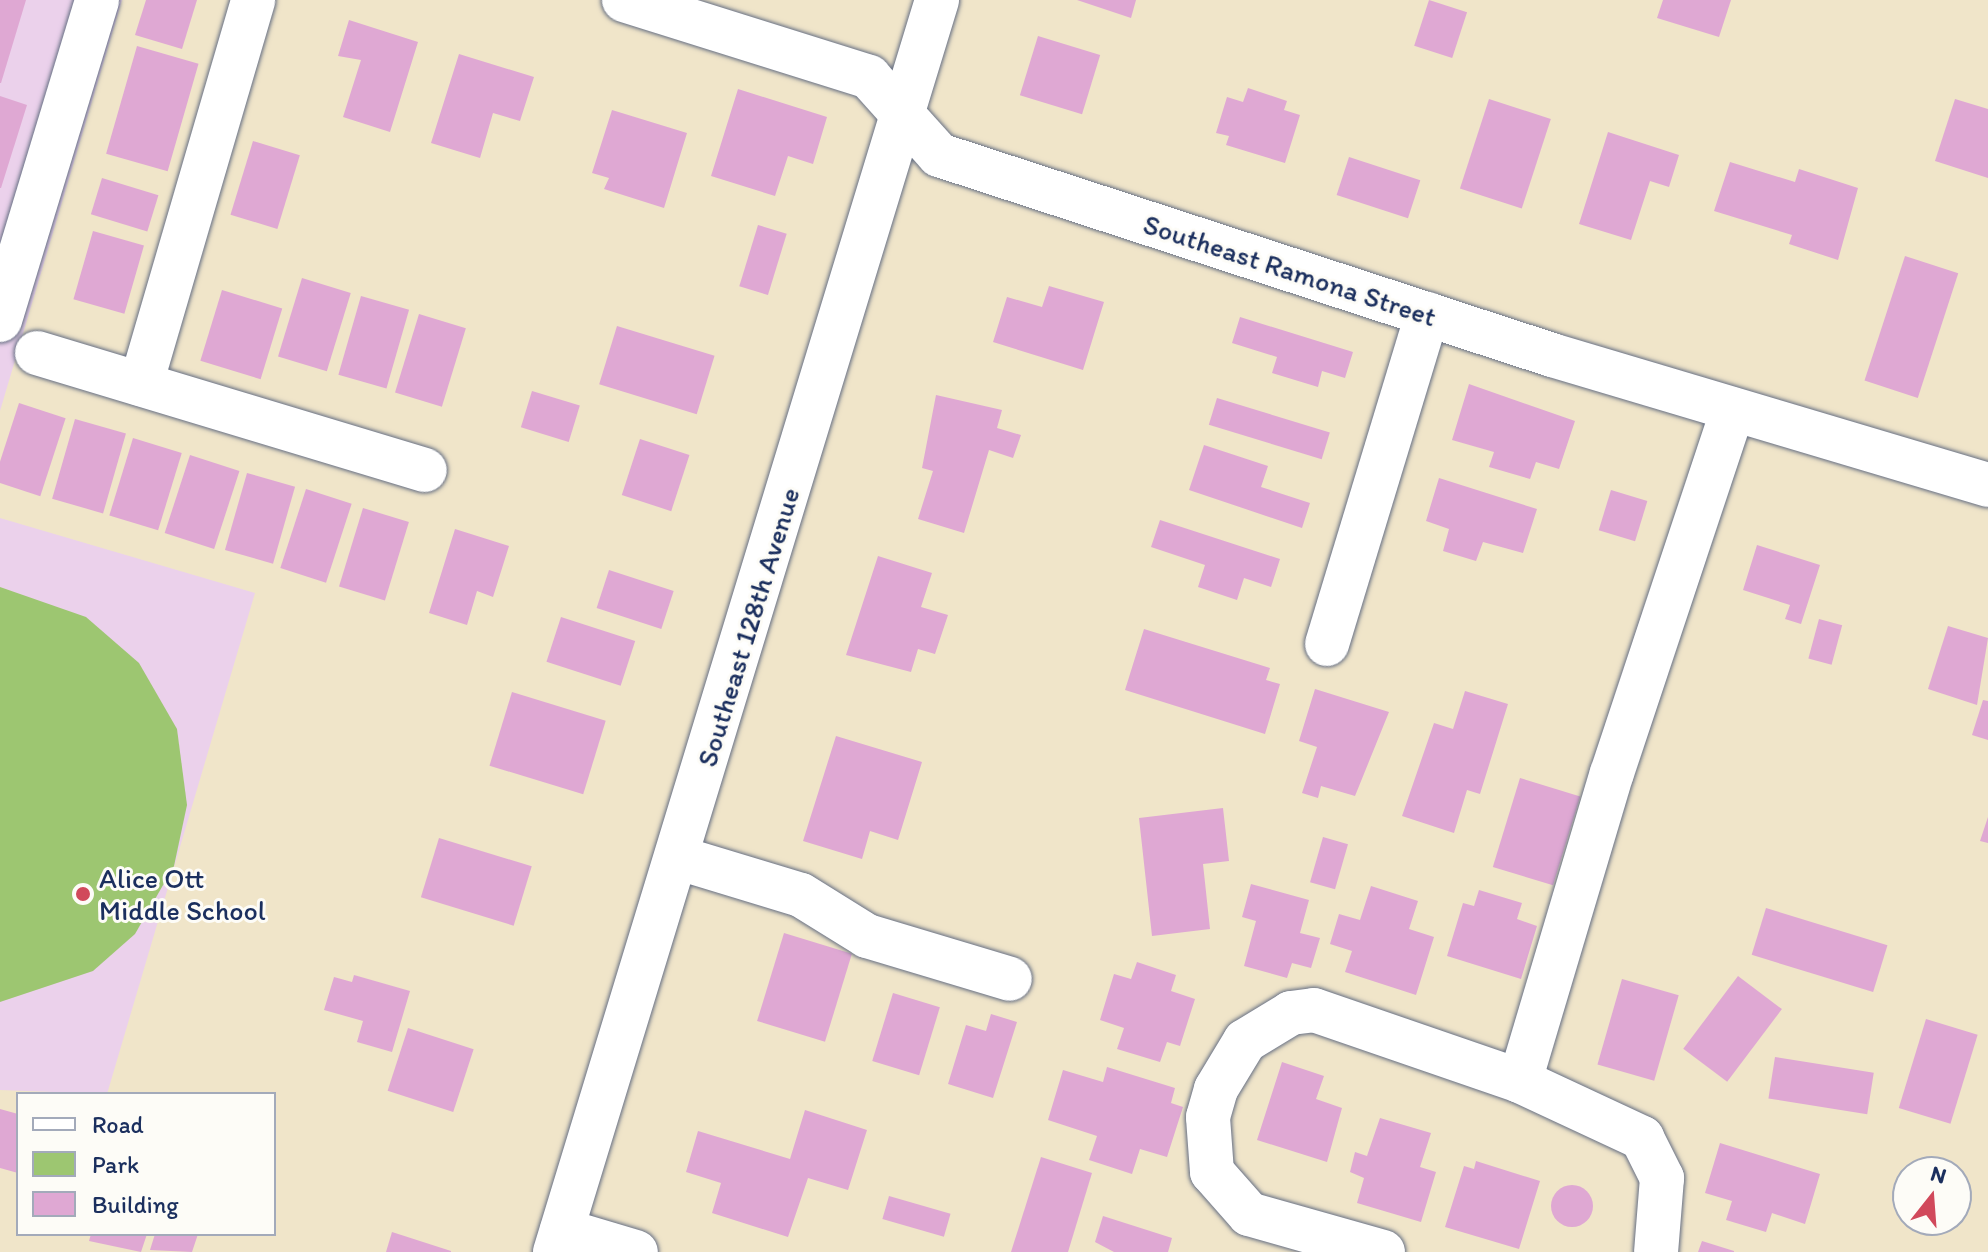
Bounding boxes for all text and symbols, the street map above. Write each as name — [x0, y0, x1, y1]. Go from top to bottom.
street label: Southeast Ramona Street — [1139, 207, 1441, 333]
street label: Southeast 128th Avenue — [690, 484, 806, 770]
place label: Alice Ott Middle School — [99, 861, 266, 927]
marker: Alice Ott Middle School — [74, 885, 92, 903]
legend — [16, 1092, 276, 1236]
text: Road — [92, 1110, 144, 1139]
text: Park — [92, 1150, 139, 1179]
north arrow — [1892, 1156, 1972, 1236]
text: N — [1928, 1159, 1950, 1190]
text: Building — [92, 1190, 179, 1219]

